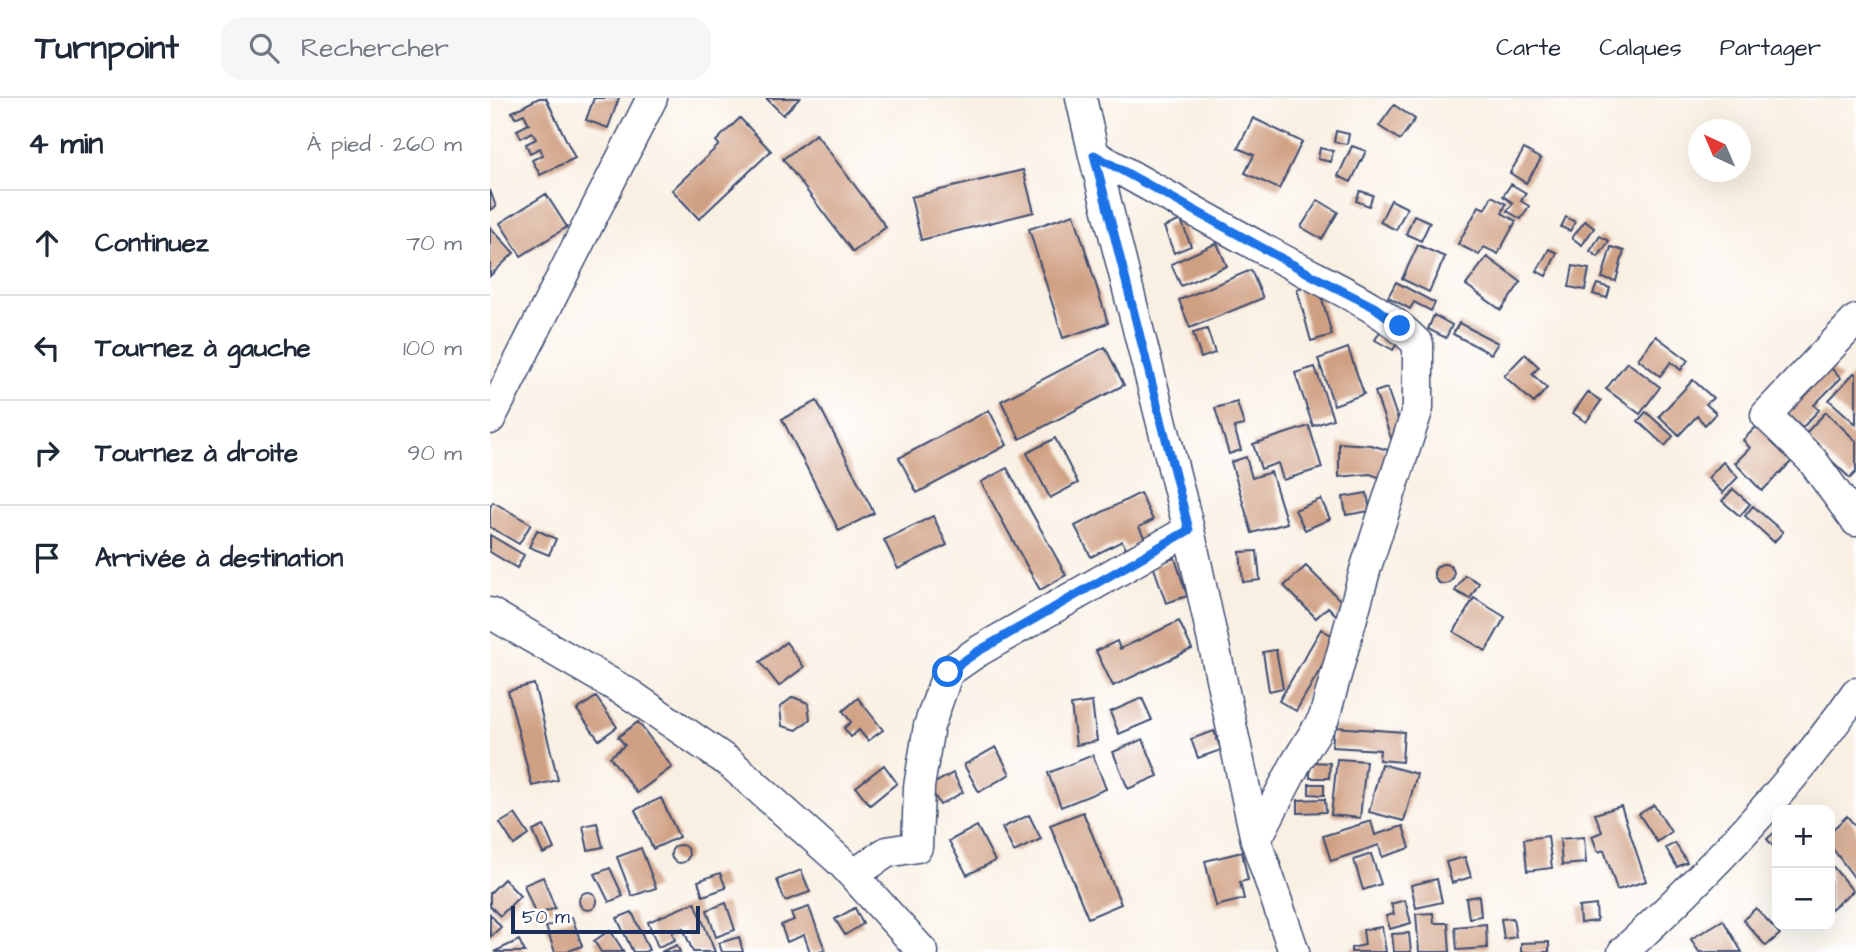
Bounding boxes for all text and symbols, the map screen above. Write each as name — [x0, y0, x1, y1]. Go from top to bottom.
search box — [221, 17, 711, 80]
text: Turnpoint — [35, 25, 179, 71]
icon: search — [245, 29, 283, 67]
text: Rechercher — [301, 30, 449, 66]
text: Carte — [1496, 31, 1561, 65]
text: Calques — [1599, 31, 1682, 65]
text: Partager — [1720, 31, 1821, 65]
north arrow — [1688, 119, 1751, 182]
text: 4 min — [28, 123, 103, 165]
text: À pied · 260 m — [307, 128, 462, 160]
icon: ahead — [28, 224, 66, 262]
text: Continuez — [95, 225, 209, 261]
text: 70 m — [406, 227, 462, 259]
route end — [1384, 310, 1415, 341]
icon: left — [28, 329, 66, 367]
text: Tournez à gauche — [95, 330, 311, 366]
text: 100 m — [403, 332, 462, 364]
icon: right — [28, 434, 66, 472]
text: Tournez à droite — [95, 435, 298, 471]
text: 90 m — [407, 437, 462, 469]
icon: arrive — [28, 539, 66, 577]
text: Arrivée à destination — [95, 540, 343, 576]
route start — [932, 656, 963, 687]
map controls — [1772, 805, 1835, 931]
button: + — [1772, 805, 1835, 868]
button: − — [1772, 868, 1835, 931]
scale bar — [511, 903, 700, 935]
text: 50 m — [522, 904, 570, 931]

